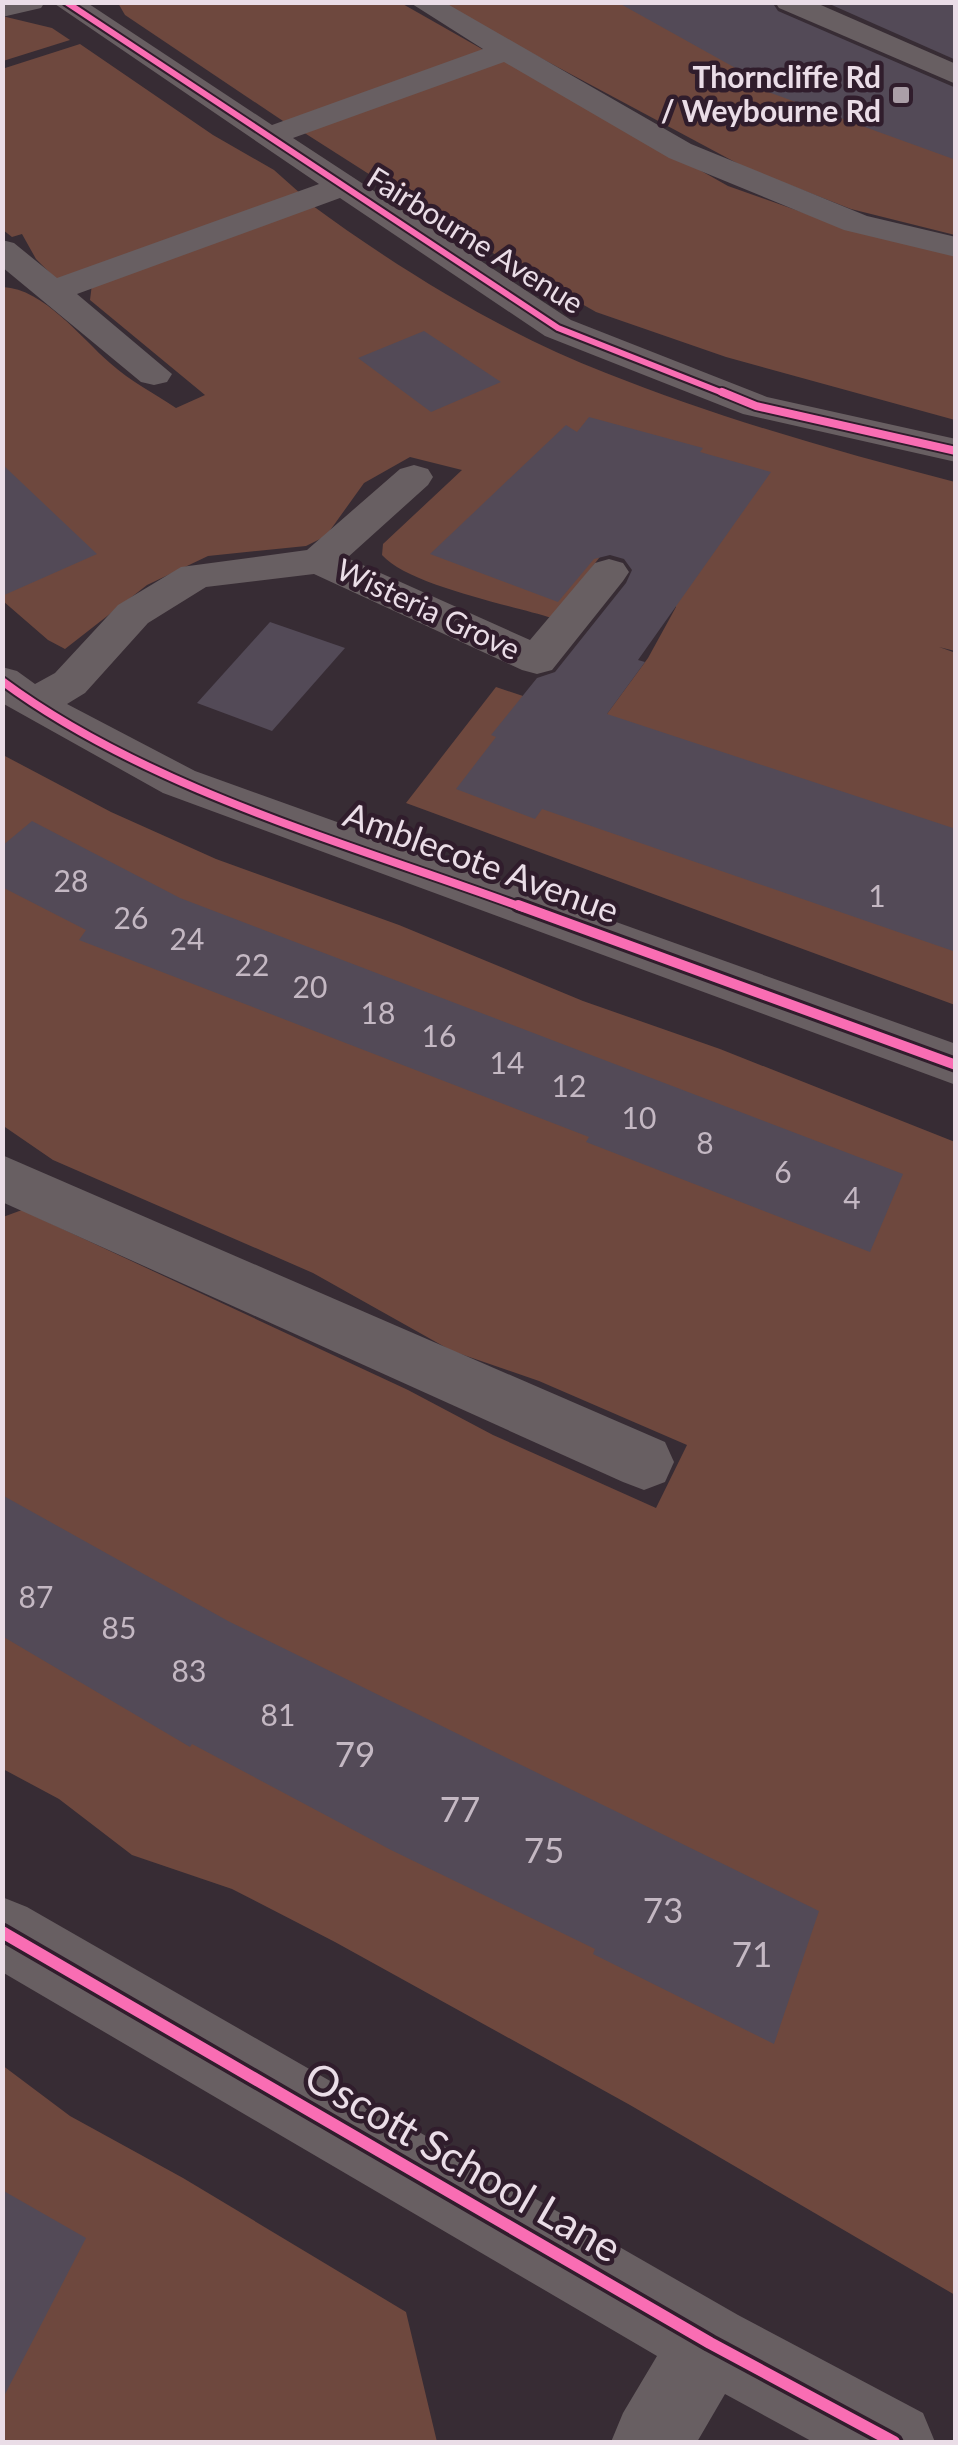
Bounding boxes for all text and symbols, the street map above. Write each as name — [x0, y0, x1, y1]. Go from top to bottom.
place label: Thorncliffe Rd / Weybourne Rd — [661, 58, 881, 128]
marker: Thorncliffe Rd / Weybourne Rd — [890, 84, 912, 106]
street label: Fairbourne Avenue — [361, 158, 591, 320]
street label: Wisteria Grove — [332, 550, 526, 666]
street label: Amblecote Avenue — [339, 792, 625, 930]
house number: 28 — [54, 862, 88, 898]
house number: 1 — [868, 877, 886, 913]
house number: 26 — [114, 899, 148, 935]
house number: 24 — [170, 920, 204, 956]
house number: 22 — [235, 946, 269, 982]
house number: 20 — [293, 968, 327, 1004]
house number: 18 — [361, 994, 395, 1030]
house number: 16 — [422, 1017, 456, 1053]
house number: 14 — [490, 1044, 524, 1080]
house number: 12 — [552, 1067, 586, 1103]
house number: 10 — [622, 1099, 656, 1135]
house number: 8 — [696, 1124, 714, 1160]
house number: 6 — [774, 1153, 792, 1189]
house number: 4 — [843, 1179, 861, 1215]
house number: 87 — [19, 1578, 53, 1614]
house number: 85 — [102, 1609, 136, 1645]
house number: 83 — [172, 1652, 206, 1688]
house number: 81 — [261, 1696, 295, 1732]
house number: 79 — [335, 1732, 375, 1774]
house number: 77 — [440, 1787, 480, 1829]
house number: 75 — [524, 1828, 564, 1870]
house number: 73 — [643, 1888, 683, 1930]
house number: 71 — [732, 1932, 772, 1974]
street label: Oscott School Lane — [297, 2050, 630, 2272]

